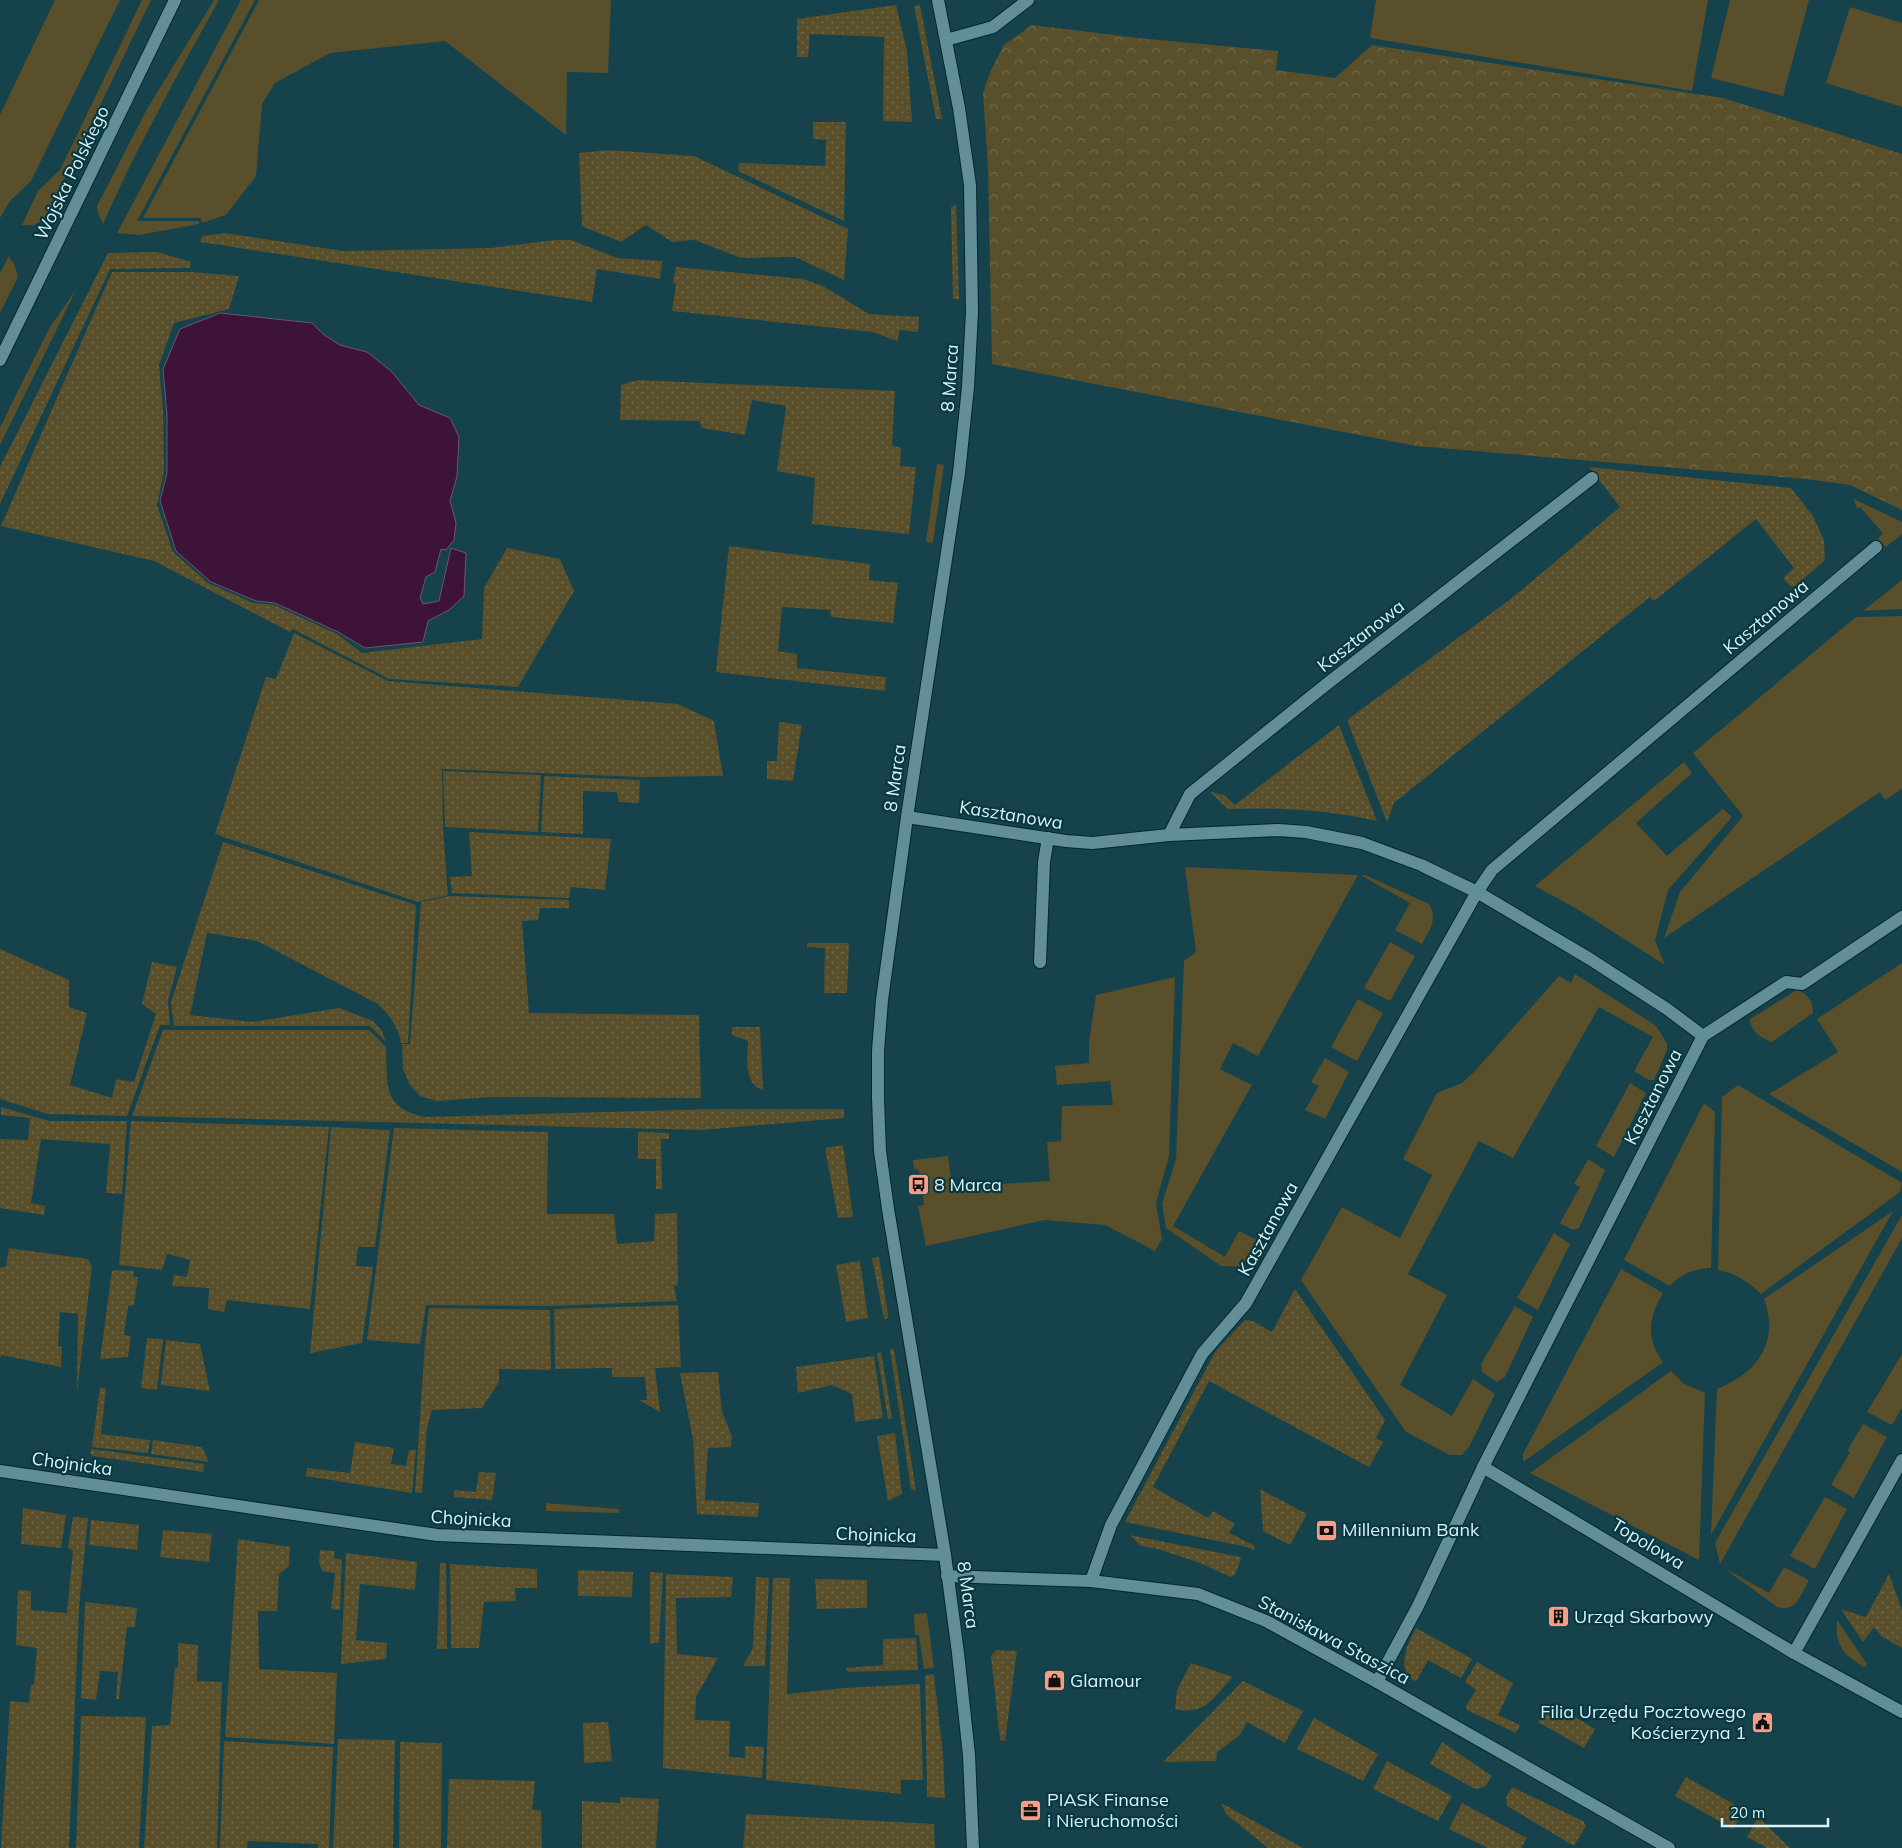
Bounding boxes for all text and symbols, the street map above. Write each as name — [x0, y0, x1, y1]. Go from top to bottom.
street label: Wojska Polskiego — [29, 102, 114, 244]
street label: 8 Marca — [936, 343, 963, 413]
street label: Kasztanowa — [1718, 574, 1813, 659]
street label: Kasztanowa — [1312, 594, 1409, 677]
street label: 8 Marca — [878, 743, 911, 813]
street label: Kasztanowa — [958, 795, 1064, 834]
street label: Kasztanowa — [1619, 1045, 1687, 1149]
bus stop icon: 8 Marca — [906, 1173, 930, 1197]
place label: 8 Marca — [934, 1173, 1002, 1196]
street label: Kasztanowa — [1232, 1178, 1303, 1280]
street label: Chojnicka — [30, 1446, 114, 1481]
street label: Chojnicka — [430, 1505, 512, 1532]
street label: Topolowa — [1607, 1513, 1689, 1574]
bank icon: Millennium Bank — [1314, 1518, 1338, 1542]
place label: Millennium Bank — [1342, 1518, 1480, 1541]
street label: Chojnicka — [835, 1522, 917, 1547]
street label: 8 Marca — [952, 1560, 985, 1630]
street label: Stanisława Staszica — [1254, 1590, 1414, 1689]
building icon: Urząd Skarbowy — [1546, 1605, 1570, 1629]
place label: Urząd Skarbowy — [1574, 1605, 1714, 1628]
shop icon: Glamour — [1042, 1669, 1066, 1693]
place label: Glamour — [1070, 1669, 1142, 1692]
place label: Filia Urzędu Pocztowego Kościerzyna 1 — [1540, 1700, 1746, 1744]
public building icon: Filia Urzędu Pocztowego Kościerzyna 1 — [1750, 1710, 1774, 1734]
place label: PIASK Finanse i Nieruchomości — [1047, 1788, 1178, 1832]
scale bar — [1722, 1796, 1828, 1828]
office icon: PIASK Finanse i Nieruchomości — [1019, 1798, 1043, 1822]
text: 20 m — [1730, 1803, 1765, 1822]

